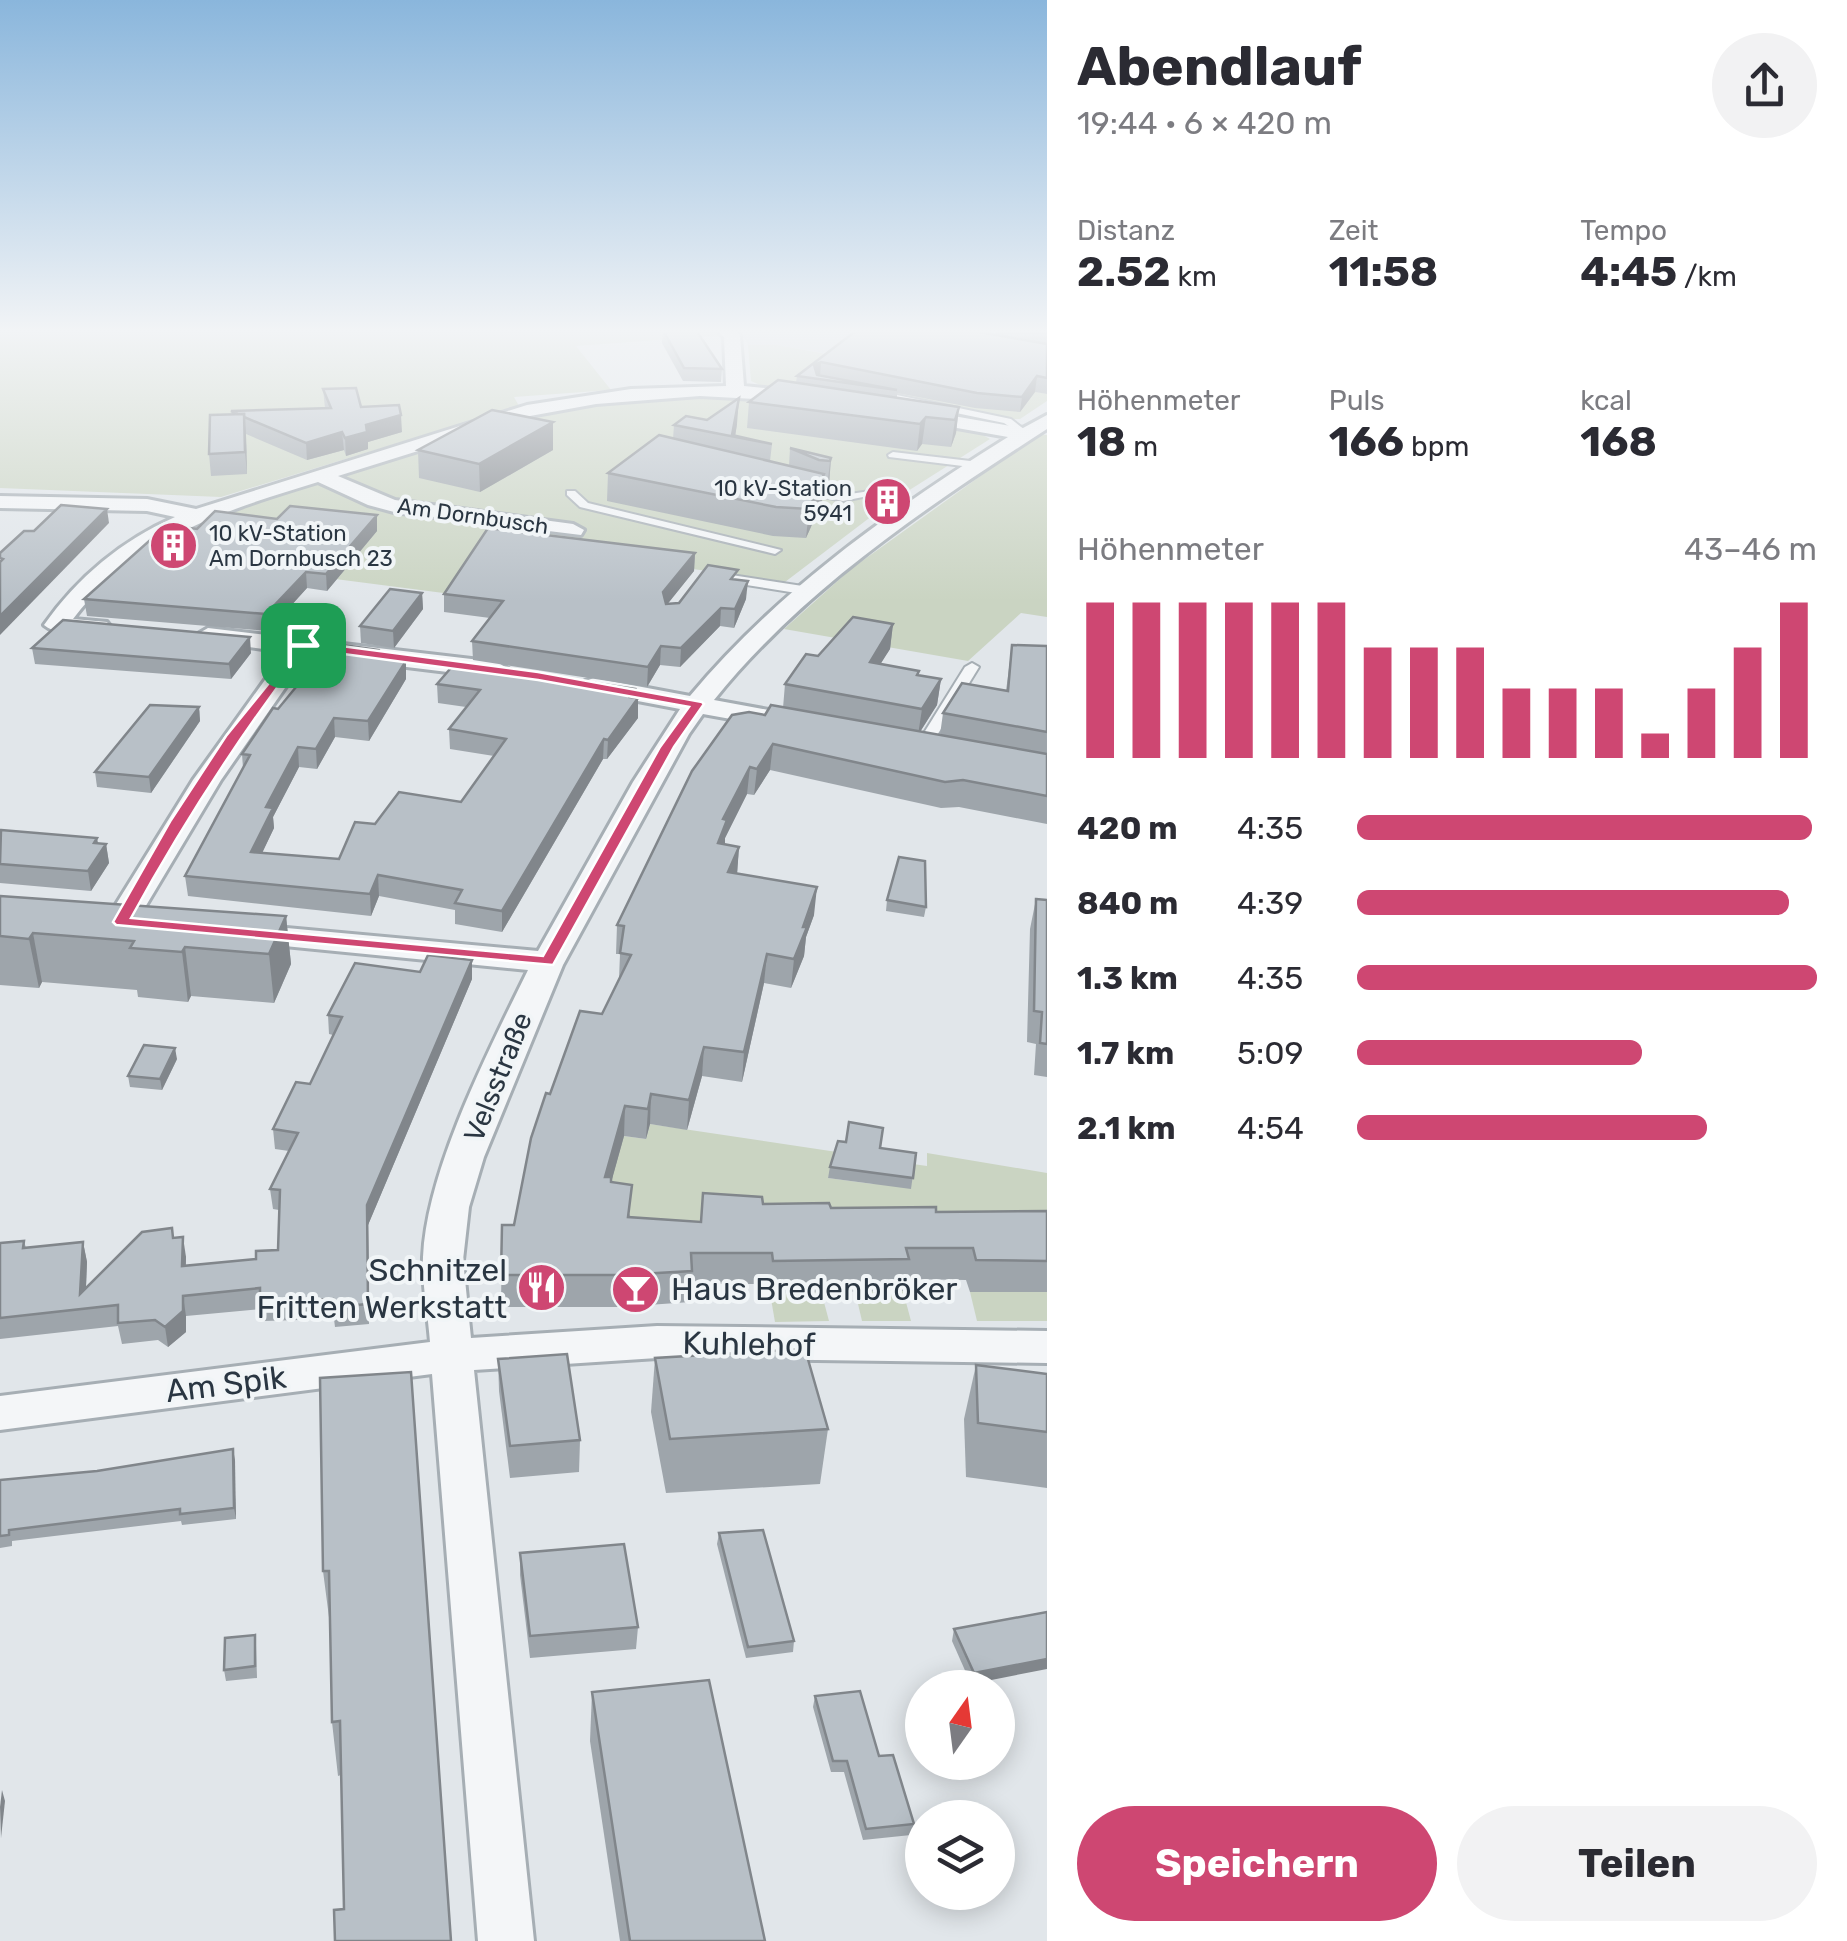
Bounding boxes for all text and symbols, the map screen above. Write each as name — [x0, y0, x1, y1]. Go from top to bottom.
button: share — [1712, 33, 1817, 138]
text: Abendlauf — [1077, 34, 1362, 99]
text: 19:44 · 6 × 420 m — [1077, 104, 1332, 142]
text: Distanz — [1077, 214, 1175, 247]
text: Zeit — [1329, 214, 1378, 247]
text: Tempo — [1580, 214, 1667, 247]
text: 2.52 — [1077, 247, 1171, 297]
text: 11:58 — [1329, 247, 1438, 297]
text: 4:45 — [1580, 247, 1677, 297]
text: km — [1171, 260, 1217, 293]
text: /km — [1677, 260, 1737, 293]
text: Höhenmeter — [1077, 384, 1241, 417]
text: Puls — [1329, 384, 1385, 417]
text: kcal — [1580, 384, 1632, 417]
text: 18 — [1077, 417, 1126, 467]
text: 166 — [1329, 417, 1404, 467]
text: 168 — [1580, 417, 1657, 467]
text: m — [1126, 430, 1158, 463]
text: bpm — [1404, 430, 1469, 463]
place label: 10 kV-Station 5941 — [714, 475, 852, 527]
building icon: 10 kV-Station 5941 — [861, 475, 913, 527]
street label: Am Dornbusch — [396, 492, 550, 540]
building icon: 10 kV-Station Am Dornbusch 23 — [148, 520, 200, 572]
place label: 10 kV-Station Am Dornbusch 23 — [209, 520, 393, 572]
text: Höhenmeter — [1077, 530, 1264, 568]
text: 43–46 m — [1684, 530, 1817, 568]
pin — [261, 603, 346, 688]
icon: arrive — [276, 618, 331, 673]
text: 420 m — [1077, 809, 1178, 847]
text: 4:35 — [1237, 809, 1303, 847]
text: 840 m — [1077, 884, 1178, 922]
text: 4:39 — [1237, 884, 1303, 922]
text: 1.3 km — [1077, 959, 1178, 997]
text: 4:35 — [1237, 959, 1303, 997]
street label: Velsstraße — [457, 1007, 539, 1147]
text: 1.7 km — [1077, 1034, 1174, 1072]
text: 5:09 — [1237, 1034, 1304, 1072]
text: 2.1 km — [1077, 1109, 1176, 1147]
text: 4:54 — [1237, 1109, 1304, 1147]
place label: Schnitzel Fritten Werkstatt — [257, 1251, 507, 1326]
restaurant icon: Schnitzel Fritten Werkstatt — [516, 1262, 568, 1314]
bar icon: Haus Bredenbröker — [610, 1263, 662, 1315]
place label: Haus Bredenbröker — [671, 1270, 958, 1308]
street label: Kuhlehof — [682, 1324, 816, 1364]
street label: Am Spik — [164, 1358, 289, 1410]
north arrow — [905, 1670, 1015, 1780]
map controls — [905, 1670, 1015, 1910]
button: layers — [905, 1800, 1015, 1910]
button: Speichern — [1077, 1806, 1437, 1921]
button: Teilen — [1457, 1806, 1817, 1921]

